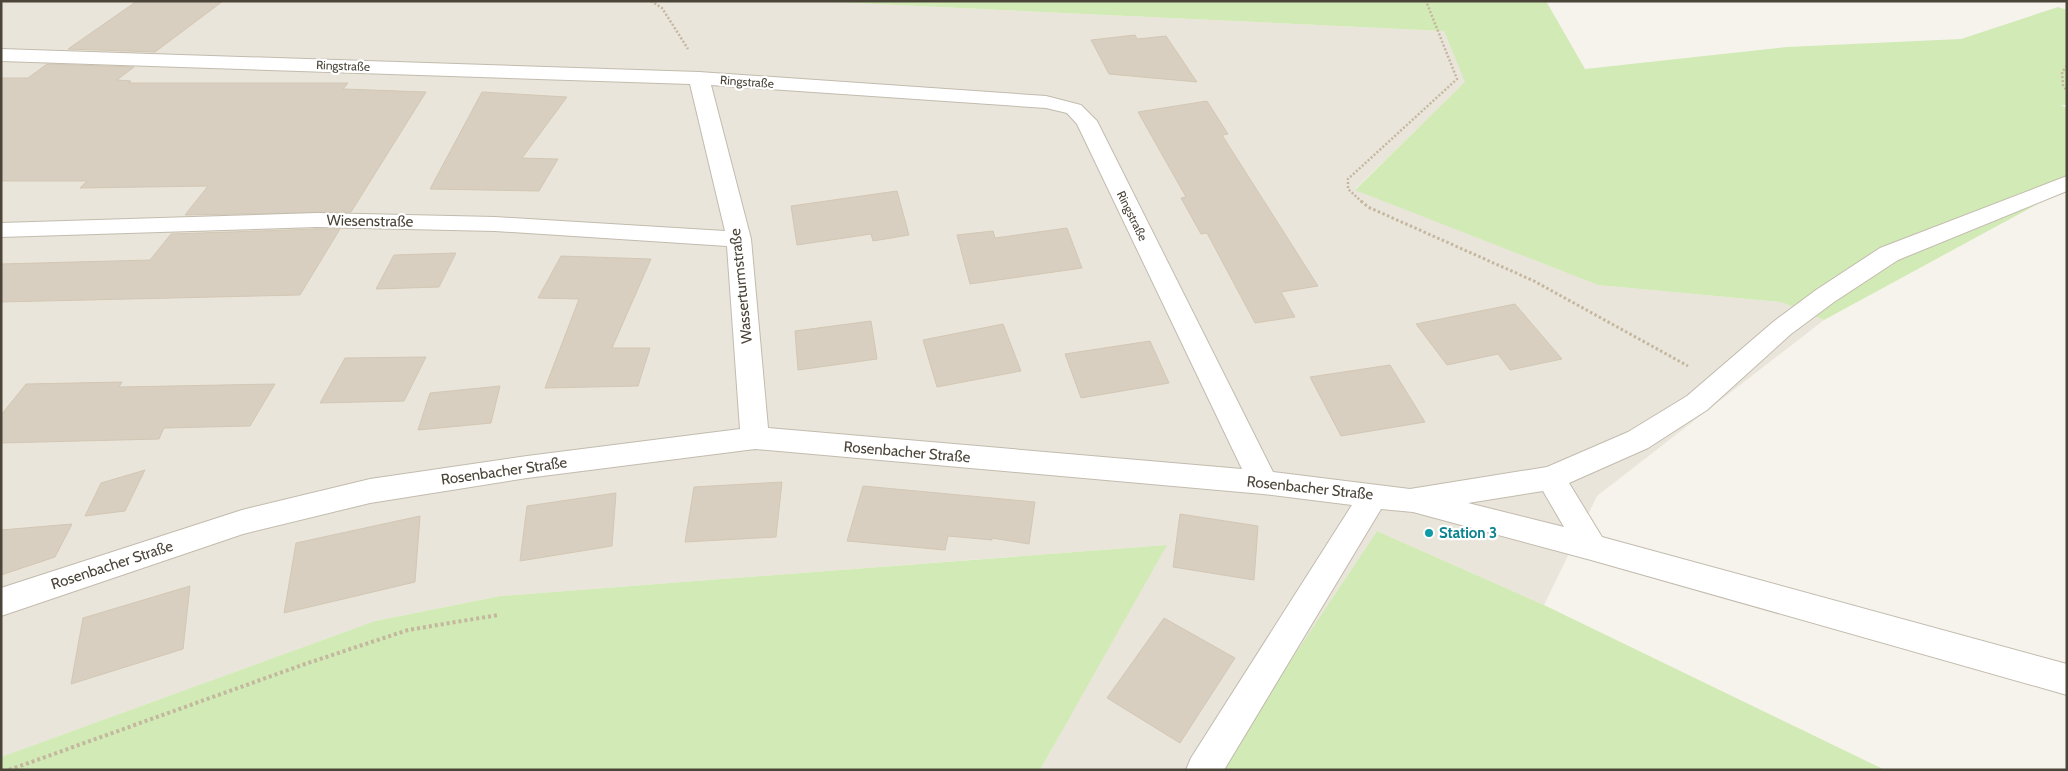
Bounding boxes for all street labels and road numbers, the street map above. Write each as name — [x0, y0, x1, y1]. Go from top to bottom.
street label: Ringstraße — [316, 57, 370, 74]
street label: Ringstraße — [720, 72, 774, 91]
street label: Ringstraße — [1114, 188, 1151, 243]
street label: Wiesenstraße — [327, 211, 414, 231]
street label: Wasserturmstraße — [726, 227, 756, 345]
street label: Rosenbacher Straße — [843, 437, 971, 467]
street label: Rosenbacher Straße — [440, 453, 569, 489]
street label: Rosenbacher Straße — [1246, 472, 1375, 504]
street label: Rosenbacher Straße — [49, 537, 176, 593]

